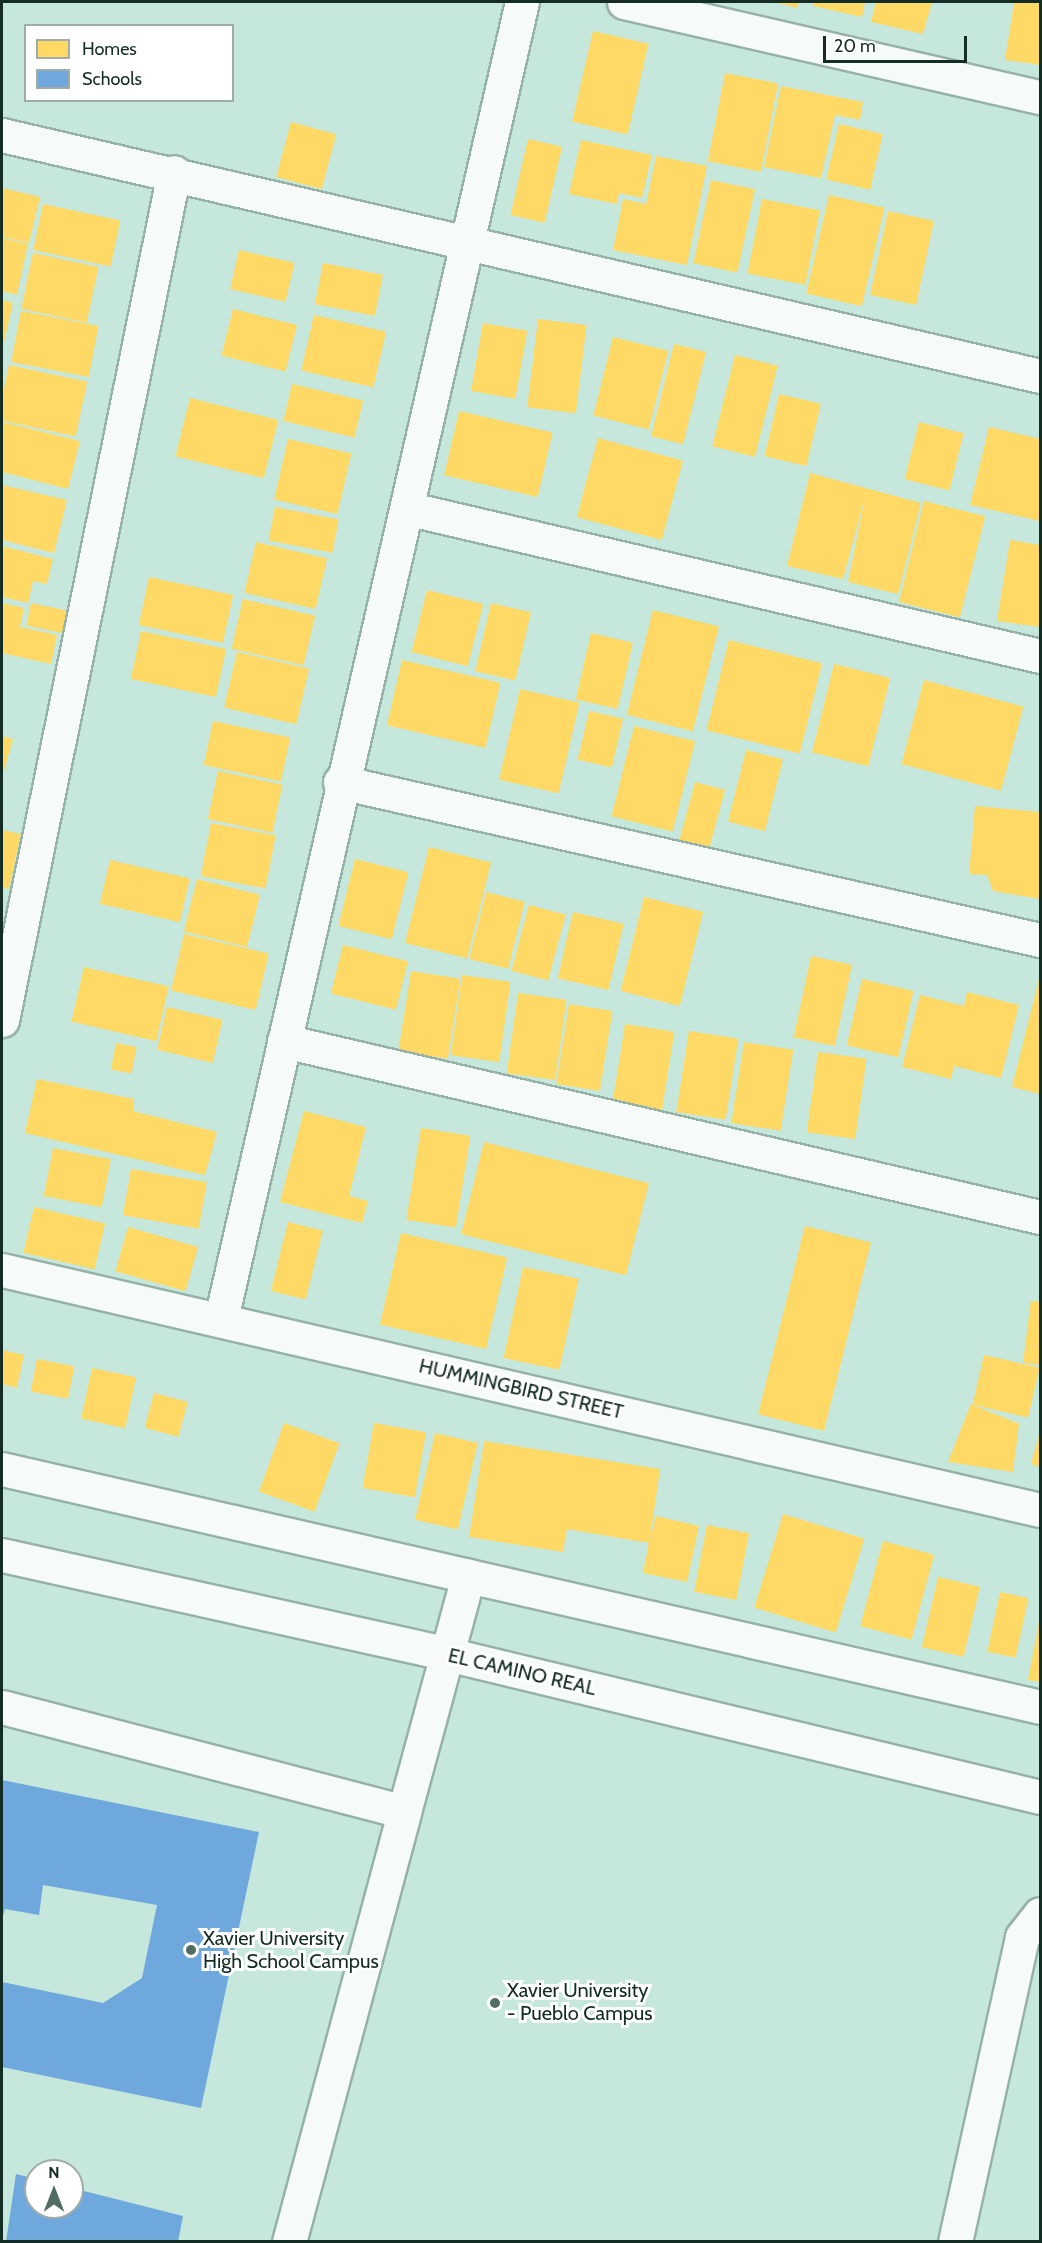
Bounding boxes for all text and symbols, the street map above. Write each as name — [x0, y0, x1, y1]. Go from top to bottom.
legend — [24, 24, 234, 102]
scale bar — [826, 24, 970, 62]
text: 20 m — [834, 35, 876, 57]
text: Homes — [82, 38, 137, 60]
text: Schools — [82, 68, 142, 90]
street label: HUMMINGBIRD STREET — [417, 1354, 625, 1424]
street label: EL CAMINO REAL — [446, 1643, 598, 1701]
place label: Xavier University High School Campus — [203, 1926, 379, 1973]
marker: Xavier University High School Campus — [184, 1943, 198, 1957]
place label: Xavier University - Pueblo Campus — [507, 1979, 653, 2026]
marker: Xavier University - Pueblo Campus — [488, 1996, 502, 2010]
north arrow — [24, 2159, 84, 2219]
text: N — [48, 2163, 60, 2182]

